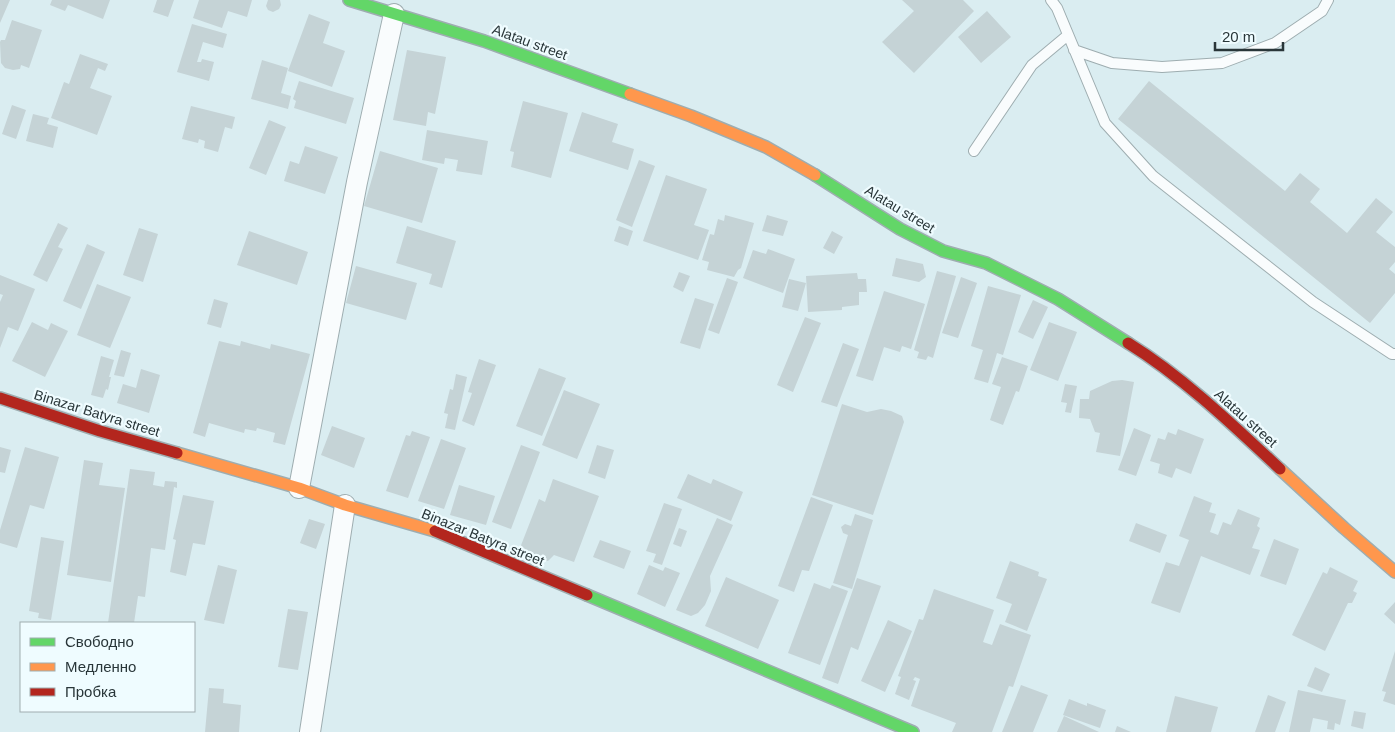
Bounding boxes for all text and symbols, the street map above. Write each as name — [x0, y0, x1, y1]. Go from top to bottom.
scale bar — [1215, 20, 1282, 52]
street label: Alatau street — [490, 21, 570, 63]
text: 20 m — [1222, 28, 1255, 45]
street label: Alatau street — [862, 182, 938, 236]
street label: Binazar Batyra street — [32, 386, 162, 440]
street label: Alatau street — [1211, 386, 1281, 450]
street label: Binazar Batyra street — [419, 505, 547, 569]
legend — [20, 622, 195, 712]
text: Свободно — [65, 633, 134, 650]
text: Медленно — [65, 658, 136, 675]
text: Пробка — [65, 683, 117, 700]

